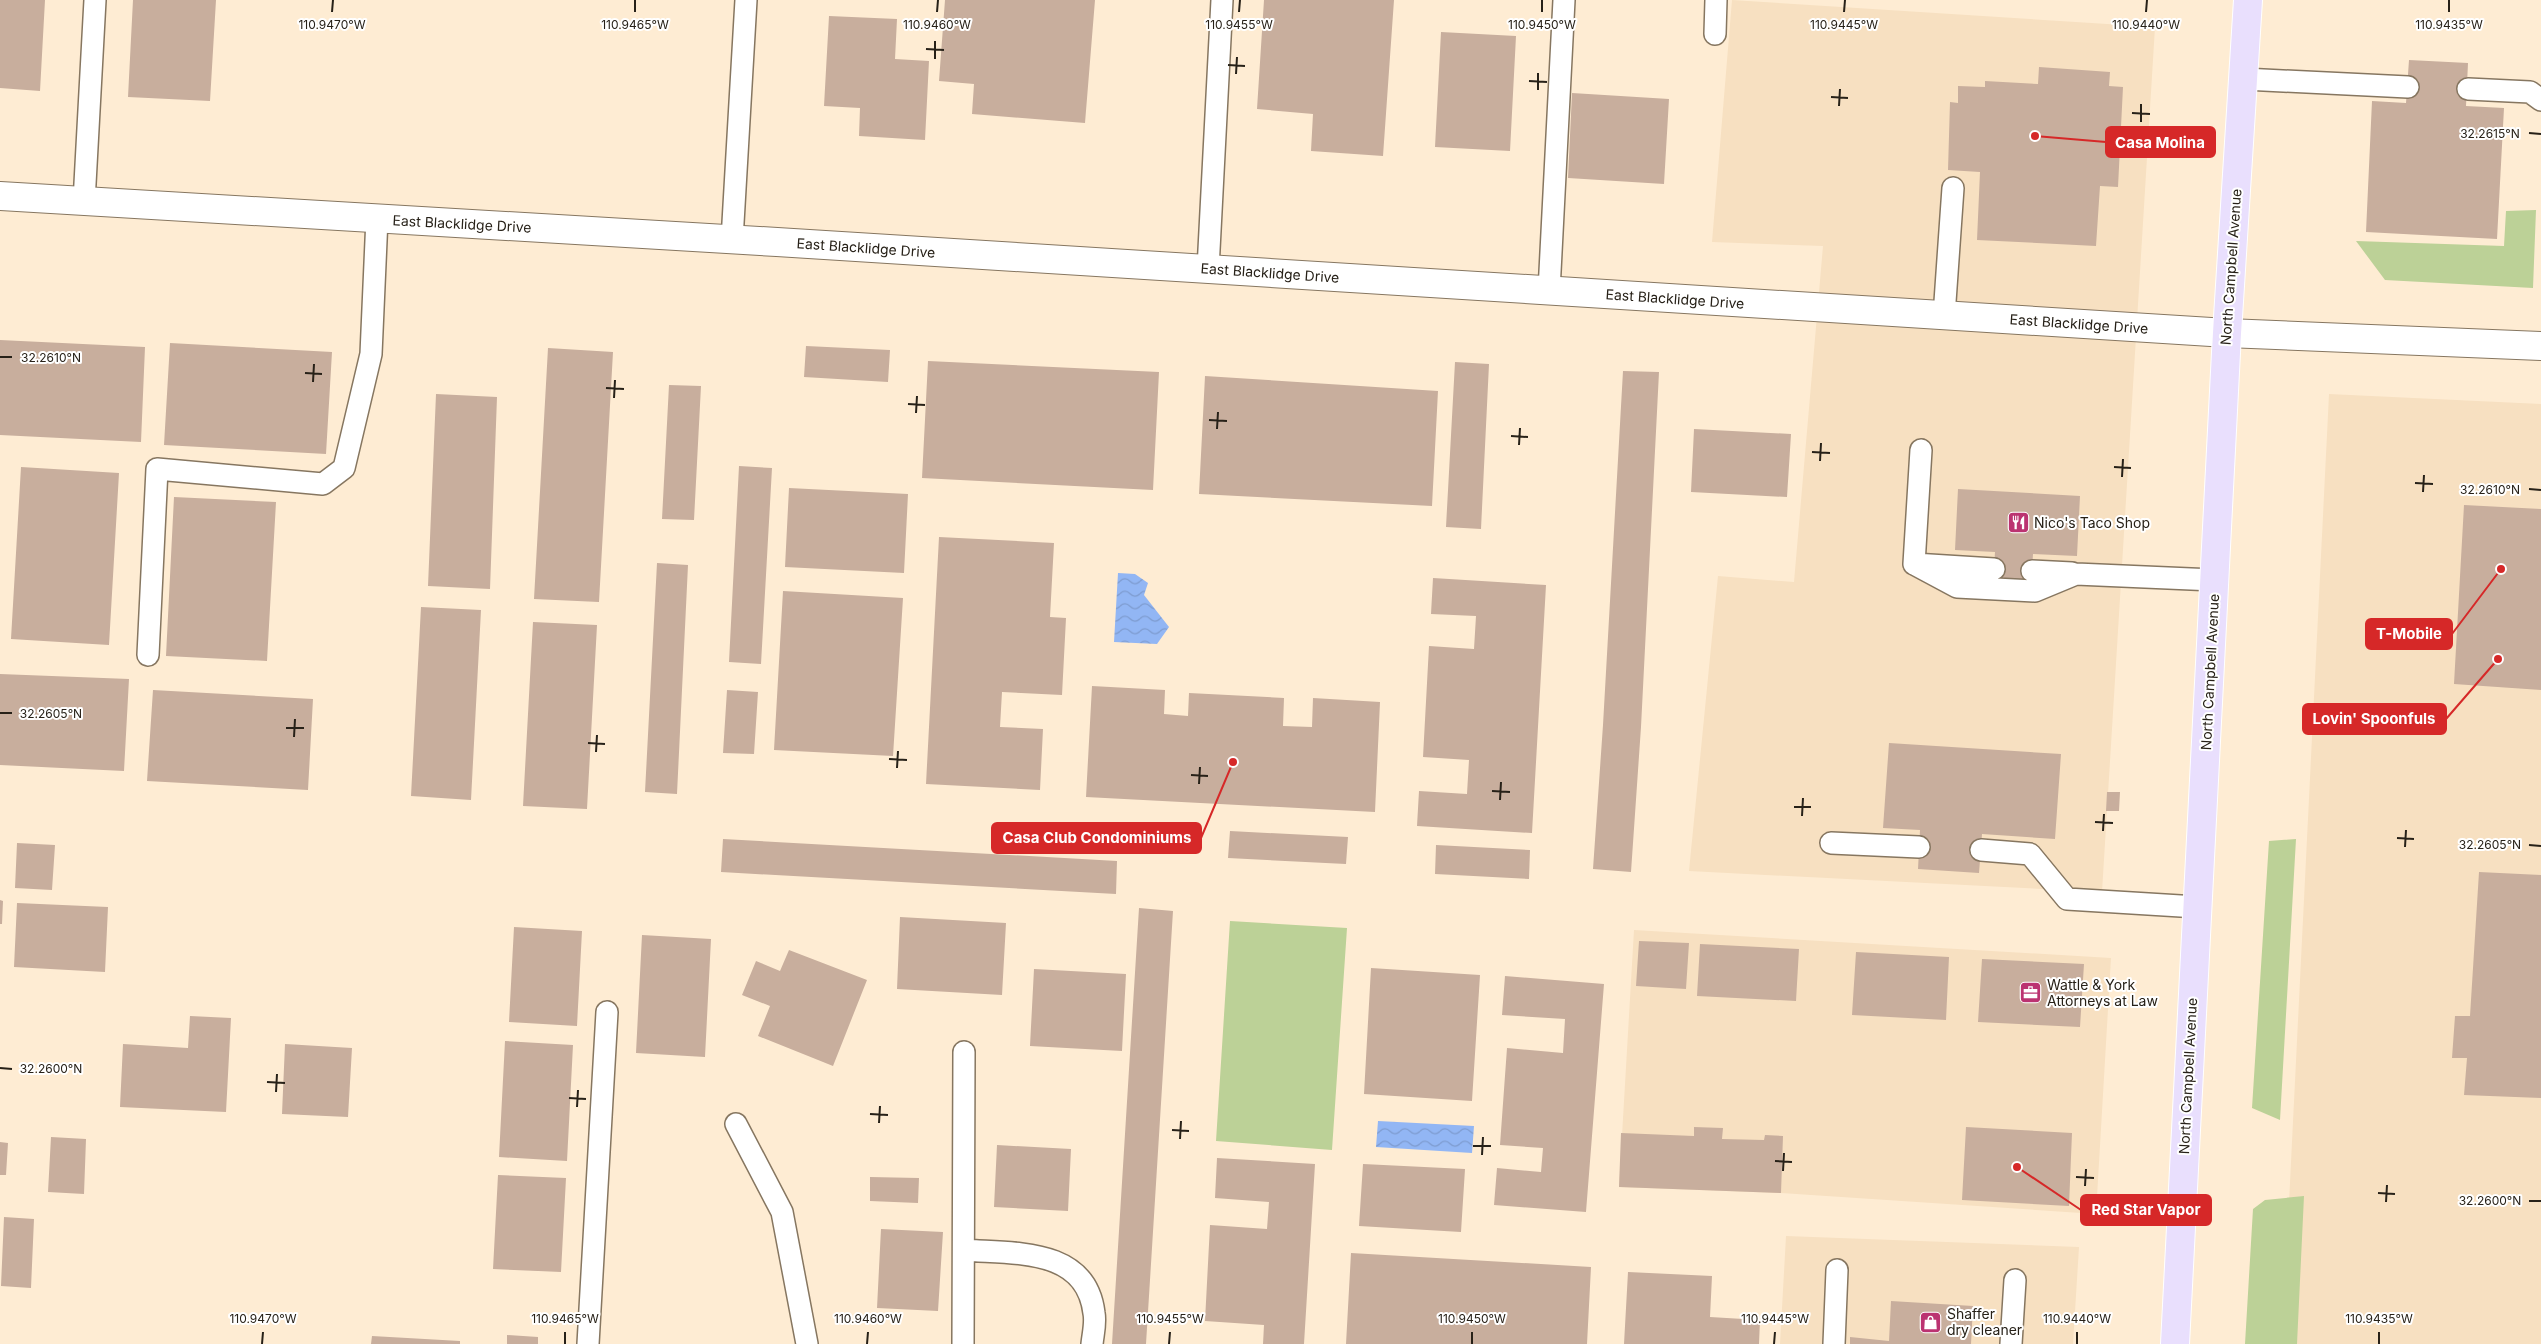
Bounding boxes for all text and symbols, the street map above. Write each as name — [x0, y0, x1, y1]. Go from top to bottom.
text: 110.9470°W — [298, 17, 366, 32]
text: 110.9465°W — [601, 17, 669, 32]
text: 110.9460°W — [903, 17, 971, 32]
text: 110.9455°W — [1205, 17, 1273, 32]
text: 110.9450°W — [1508, 17, 1576, 32]
text: 110.9445°W — [1810, 17, 1878, 32]
text: 110.9440°W — [2112, 17, 2180, 32]
text: 110.9435°W — [2415, 17, 2483, 32]
text: 32.2615°N — [2460, 126, 2520, 141]
callout: Casa Molina — [2106, 127, 2215, 157]
text: Casa Molina — [2115, 133, 2205, 152]
street label: North Campbell Avenue — [2217, 188, 2244, 346]
street label: East Blacklidge Drive — [392, 211, 532, 236]
street label: East Blacklidge Drive — [796, 234, 936, 261]
street label: East Blacklidge Drive — [1200, 259, 1340, 286]
street label: East Blacklidge Drive — [1605, 285, 1745, 312]
street label: East Blacklidge Drive — [2009, 310, 2149, 337]
text: 32.2610°N — [21, 350, 81, 365]
text: 32.2610°N — [2460, 482, 2520, 497]
restaurant icon: Nico's Taco Shop — [2006, 511, 2030, 535]
place label: Nico's Taco Shop — [2034, 514, 2150, 531]
street label: North Campbell Avenue — [2197, 593, 2222, 751]
callout: T-Mobile — [2366, 619, 2452, 649]
text: T-Mobile — [2376, 624, 2442, 643]
callout: Lovin' Spoonfuls — [2303, 704, 2446, 734]
text: 32.2605°N — [20, 706, 82, 721]
text: Lovin' Spoonfuls — [2313, 709, 2435, 728]
callout: Casa Club Condominiums — [992, 823, 1201, 853]
text: Casa Club Condominiums — [1003, 828, 1191, 847]
text: 32.2605°N — [2459, 837, 2521, 852]
place label: Wattle & York Attorneys at Law — [2047, 976, 2158, 1009]
office icon: Wattle & York Attorneys at Law — [2019, 981, 2043, 1005]
street label: North Campbell Avenue — [2175, 997, 2200, 1155]
text: 32.2600°N — [20, 1061, 82, 1076]
text: 32.2600°N — [2459, 1193, 2521, 1208]
callout: Red Star Vapor — [2081, 1195, 2211, 1225]
text: Red Star Vapor — [2091, 1200, 2201, 1219]
place label: Shaffer dry cleaner — [1947, 1305, 2022, 1338]
shop icon: Shaffer dry cleaner — [1919, 1310, 1943, 1334]
text: 110.9470°W — [229, 1311, 297, 1326]
text: 110.9465°W — [531, 1311, 599, 1326]
text: 110.9460°W — [834, 1311, 902, 1326]
text: 110.9455°W — [1136, 1311, 1204, 1326]
text: 110.9450°W — [1438, 1311, 1506, 1326]
text: 110.9445°W — [1741, 1311, 1809, 1326]
text: 110.9440°W — [2043, 1311, 2111, 1326]
text: 110.9435°W — [2345, 1311, 2413, 1326]

